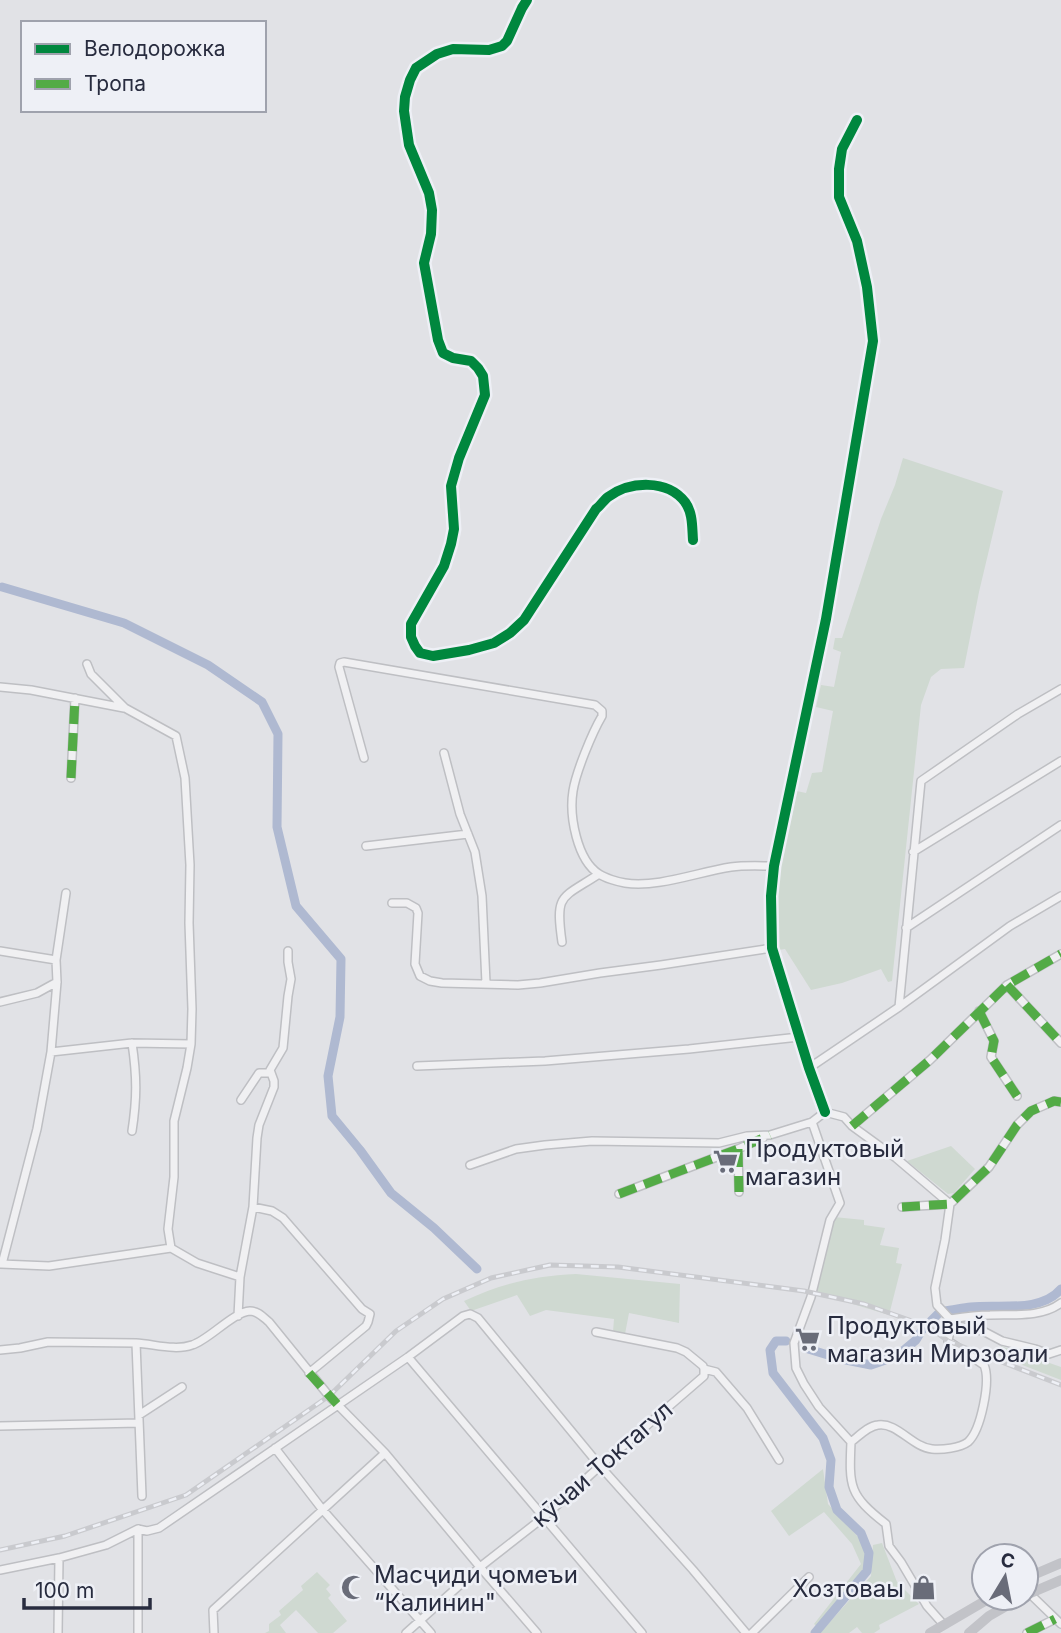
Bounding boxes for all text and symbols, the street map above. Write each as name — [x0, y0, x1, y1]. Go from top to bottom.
legend — [21, 21, 266, 112]
text: Велодорожка — [84, 36, 226, 61]
text: Тропа — [84, 71, 146, 96]
place label: Продуктовый магазин — [745, 1134, 904, 1191]
supermarket icon: Продуктовый магазин — [711, 1148, 739, 1176]
place label: Продуктовый магазин Мирзоали — [827, 1311, 1048, 1368]
supermarket icon: Продуктовый магазин Мирзоали — [793, 1325, 821, 1353]
street label: кӯчаи Токтагул — [526, 1395, 678, 1533]
north arrow — [970, 1542, 1040, 1612]
text: С — [999, 1548, 1017, 1573]
place label: Масҷиди ҷомеъи “Калинин" — [374, 1560, 578, 1617]
scale bar — [24, 1566, 150, 1610]
mosque icon: Масҷиди ҷомеъи “Калинин" — [340, 1574, 368, 1602]
place label: Хозтоваы — [792, 1574, 904, 1603]
shop icon: Хозтоваы — [910, 1574, 938, 1602]
text: 100 m — [35, 1578, 94, 1603]

